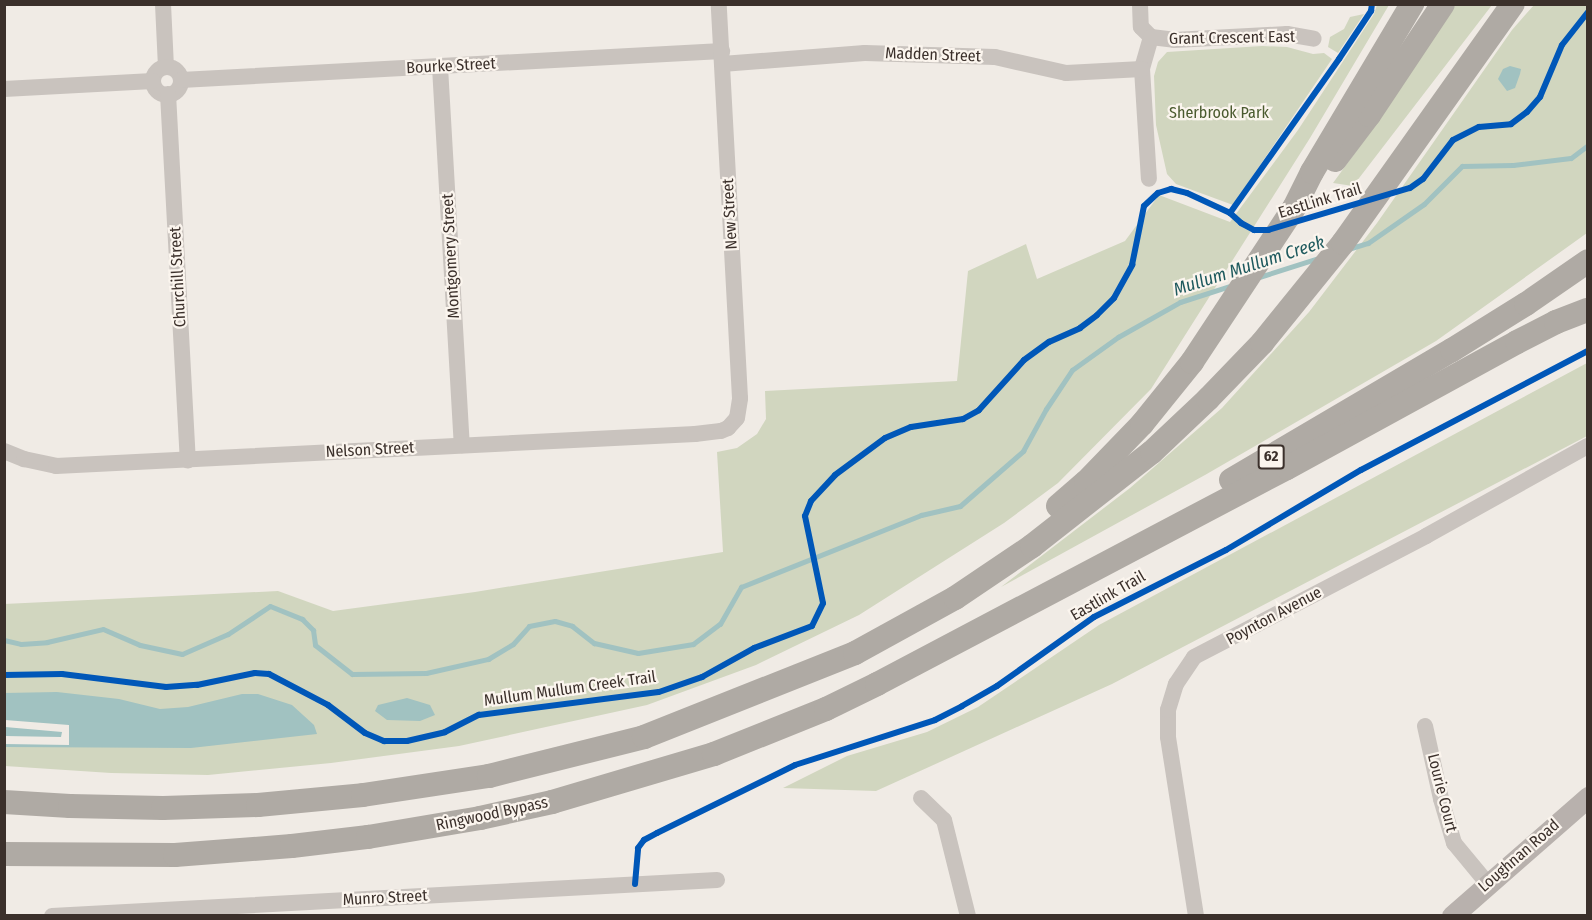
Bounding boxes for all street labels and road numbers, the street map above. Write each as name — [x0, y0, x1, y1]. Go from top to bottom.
street label: Grant Crescent East — [1169, 27, 1295, 49]
street label: Madden Street — [885, 44, 981, 66]
street label: Bourke Street — [406, 54, 496, 78]
street label: New Street — [719, 178, 741, 250]
street label: EastLink Trail — [1276, 179, 1364, 223]
street label: Montgomery Street — [438, 193, 464, 319]
street label: Churchill Street — [166, 226, 190, 328]
street label: Nelson Street — [325, 438, 415, 462]
road number: 62 — [1258, 445, 1284, 469]
street label: Eastlink Trail — [1067, 567, 1149, 625]
street label: Poynton Avenue — [1223, 583, 1325, 649]
street label: Mullum Mullum Creek Trail — [483, 667, 657, 711]
street label: Lourie Court — [1423, 752, 1461, 834]
street label: Ringwood Bypass — [434, 793, 550, 835]
street label: Loughnan Road — [1475, 816, 1563, 896]
street label: Munro Street — [342, 886, 428, 910]

